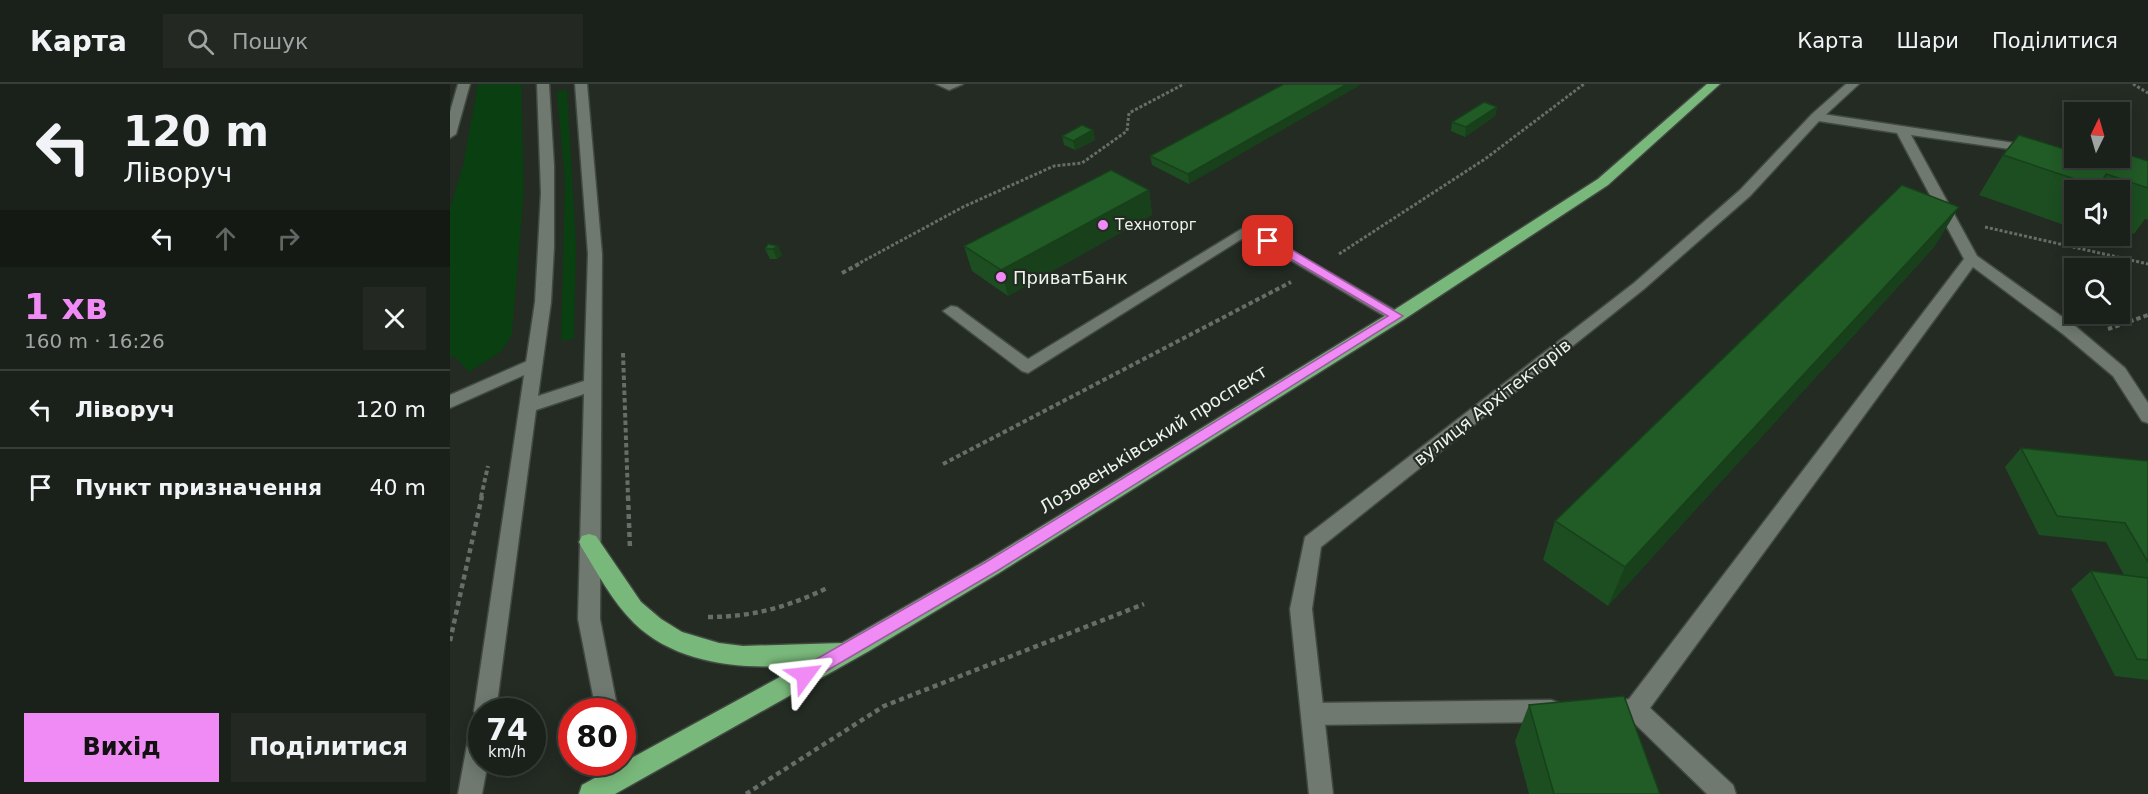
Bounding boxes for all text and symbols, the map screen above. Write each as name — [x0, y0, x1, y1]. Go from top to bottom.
search box — [163, 14, 583, 68]
text: Карта — [30, 25, 127, 58]
icon: search — [184, 25, 217, 58]
text: Пошук — [232, 29, 308, 54]
text: Карта — [1797, 29, 1864, 53]
text: Шари — [1897, 29, 1959, 53]
text: Поділитися — [1992, 29, 2118, 53]
north arrow — [2064, 102, 2130, 168]
map controls — [2064, 102, 2130, 324]
text: 120 m — [123, 107, 269, 156]
icon: left — [24, 108, 102, 186]
text: Ліворуч — [123, 157, 232, 188]
button: sound — [2064, 180, 2130, 246]
pin — [1242, 215, 1293, 266]
place label: Техноторг — [1114, 216, 1197, 234]
marker: Техноторг — [1096, 218, 1110, 232]
icon: left — [146, 222, 179, 255]
icon: ahead — [209, 222, 242, 255]
icon: right — [272, 222, 305, 255]
icon: arrive — [1251, 224, 1284, 257]
button: search — [2064, 258, 2130, 324]
place label: ПриватБанк — [1013, 267, 1128, 288]
marker: ПриватБанк — [994, 270, 1008, 284]
text: 1 хв — [24, 286, 108, 327]
button: close — [363, 287, 426, 350]
text: 160 m · 16:26 — [24, 329, 165, 353]
street label: вулиця Архітекторів — [1409, 334, 1575, 470]
street label: Лозовеньківський проспект — [1035, 360, 1271, 518]
icon: left — [24, 393, 57, 426]
text: Ліворуч — [75, 397, 175, 422]
text: 120 m — [356, 397, 426, 422]
icon: arrive — [24, 471, 57, 504]
text: Пункт призначення — [75, 475, 322, 500]
text: 40 m — [370, 475, 426, 500]
position arrow — [773, 643, 837, 707]
speed limit sign: 80 — [558, 698, 636, 776]
text: 74 — [486, 712, 528, 747]
button: Вихід — [24, 713, 219, 782]
button: Поділитися — [231, 713, 426, 782]
text: km/h — [488, 743, 526, 761]

